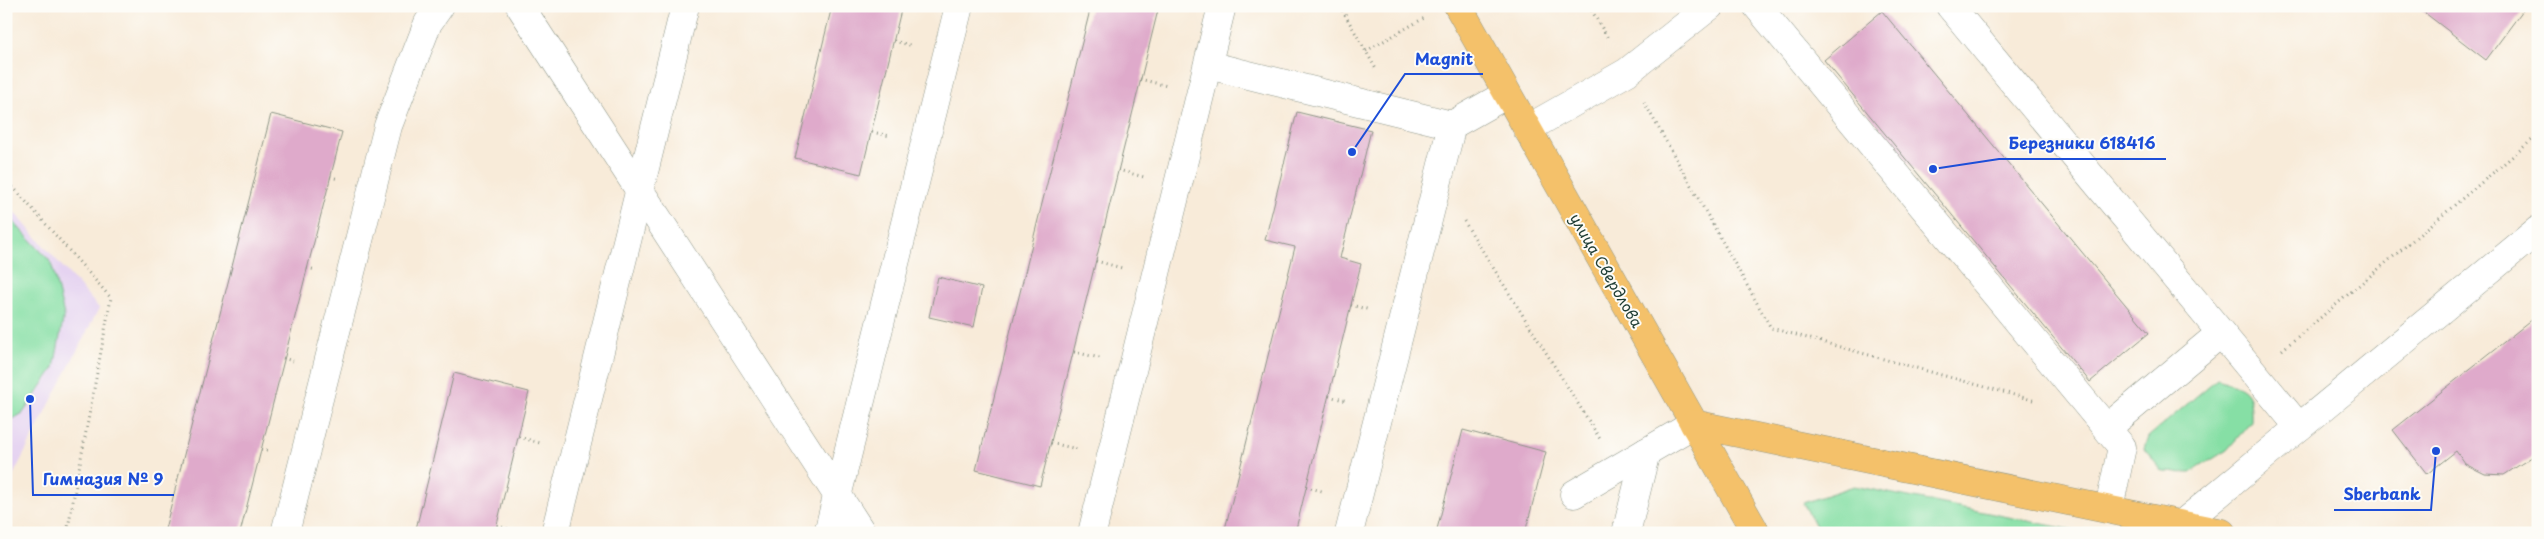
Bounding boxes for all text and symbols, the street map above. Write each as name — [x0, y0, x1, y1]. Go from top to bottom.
callout: Magnit — [1405, 43, 1483, 74]
text: Magnit — [1415, 46, 1473, 70]
callout: Березники 618416 — [1999, 128, 2166, 159]
text: Березники 618416 — [2009, 130, 2155, 154]
street label: улица Свердлова — [1565, 208, 1650, 332]
callout: Гимназия № 9 — [33, 464, 174, 495]
text: Гимназия № 9 — [43, 466, 164, 490]
callout: Sberbank — [2334, 479, 2431, 510]
text: Sberbank — [2343, 481, 2421, 505]

